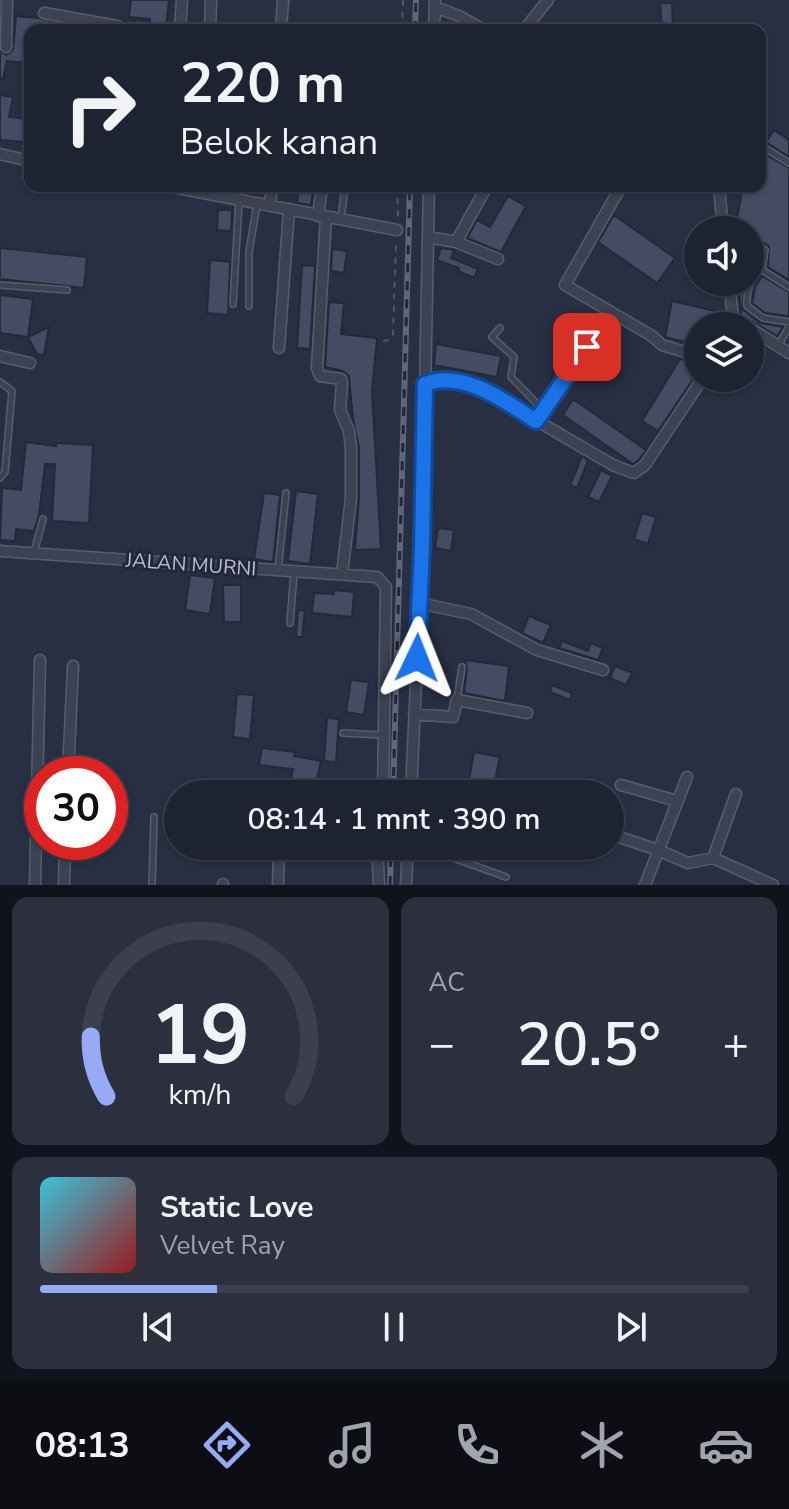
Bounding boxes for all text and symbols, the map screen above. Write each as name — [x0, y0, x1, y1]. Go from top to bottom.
text: 220 m — [180, 45, 345, 122]
icon: right — [48, 56, 152, 160]
text: Belok kanan — [180, 118, 378, 167]
map controls — [684, 216, 764, 392]
button: sound — [684, 216, 764, 296]
button: layers — [684, 312, 764, 392]
pin — [553, 313, 621, 381]
icon: arrive — [565, 325, 609, 369]
street label: JALAN MURNI — [124, 546, 257, 583]
position arrow — [375, 616, 459, 700]
speed limit sign: 30 — [24, 756, 128, 860]
text: 08:14 · 1 mnt · 390 m — [248, 799, 540, 840]
text: AC — [429, 965, 465, 1000]
text: 19 — [150, 979, 250, 1092]
text: 20.5° — [516, 1004, 661, 1086]
text: − — [429, 1015, 455, 1075]
text: + — [723, 1015, 749, 1075]
text: km/h — [169, 1075, 232, 1114]
text: Static Love — [160, 1187, 314, 1228]
text: Velvet Ray — [160, 1228, 285, 1263]
icon: previous — [136, 1305, 180, 1349]
icon: pause — [372, 1305, 416, 1349]
icon: next — [609, 1305, 653, 1349]
icon: directions — [199, 1417, 255, 1473]
icon: music — [324, 1417, 380, 1473]
icon: phone — [449, 1417, 505, 1473]
icon: climate — [574, 1417, 630, 1473]
icon: car — [698, 1417, 754, 1473]
text: 08:13 — [34, 1421, 130, 1470]

